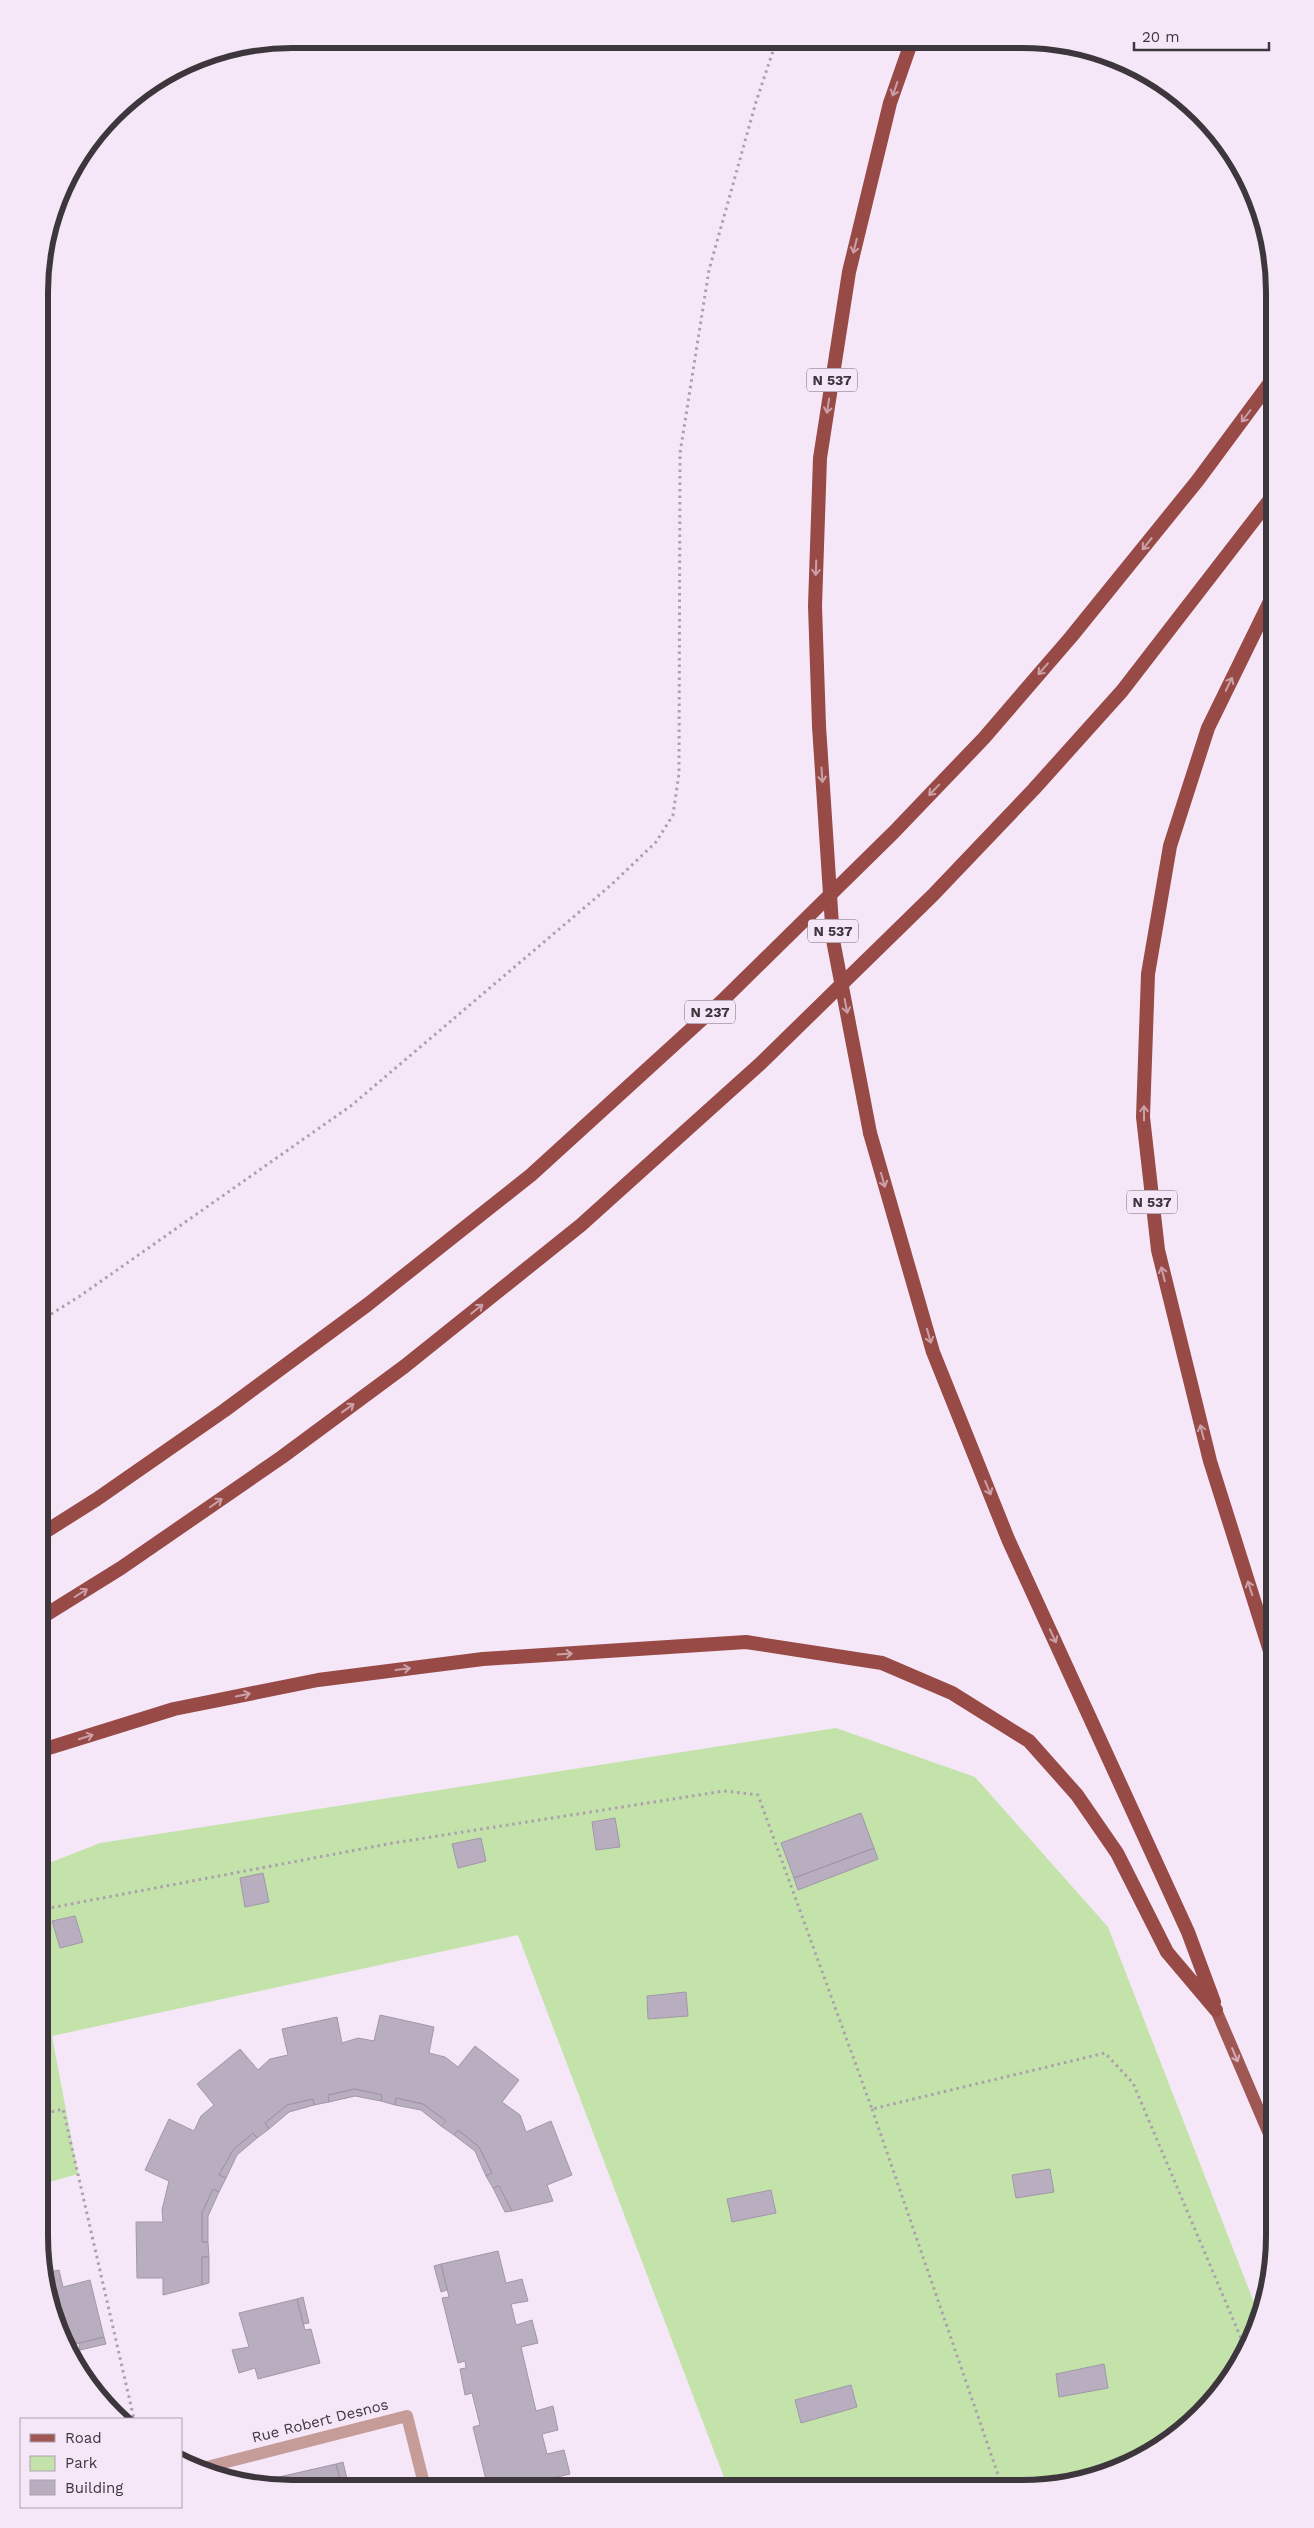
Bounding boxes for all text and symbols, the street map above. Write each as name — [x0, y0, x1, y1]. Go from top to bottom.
scale bar — [1134, 20, 1269, 52]
text: 20 m — [1142, 28, 1180, 46]
one-way arrow — [890, 80, 899, 96]
one-way arrow — [850, 238, 859, 254]
road number: N 537 — [807, 368, 857, 392]
one-way arrow — [823, 398, 833, 414]
one-way arrow — [1241, 408, 1251, 422]
one-way arrow — [1141, 537, 1152, 550]
one-way arrow — [811, 560, 821, 576]
one-way arrow — [1038, 663, 1049, 676]
one-way arrow — [1225, 677, 1235, 692]
one-way arrow — [818, 767, 827, 783]
one-way arrow — [928, 783, 940, 796]
road number: N 537 — [808, 919, 858, 942]
one-way arrow — [841, 997, 851, 1013]
road number: N 237 — [685, 1000, 735, 1024]
one-way arrow — [1139, 1106, 1149, 1122]
one-way arrow — [879, 1172, 889, 1188]
road number: N 537 — [1127, 1190, 1177, 1214]
one-way arrow — [1158, 1267, 1168, 1283]
one-way arrow — [470, 1303, 483, 1314]
one-way arrow — [924, 1328, 934, 1344]
one-way arrow — [341, 1403, 355, 1413]
one-way arrow — [1197, 1425, 1207, 1441]
one-way arrow — [984, 1479, 993, 1495]
one-way arrow — [209, 1498, 223, 1508]
one-way arrow — [1244, 1580, 1254, 1596]
one-way arrow — [73, 1587, 87, 1597]
one-way arrow — [1049, 1628, 1058, 1643]
one-way arrow — [556, 1650, 572, 1659]
one-way arrow — [395, 1664, 411, 1674]
one-way arrow — [234, 1690, 250, 1699]
one-way arrow — [77, 1731, 93, 1741]
one-way arrow — [1231, 2047, 1241, 2062]
street label: Rue Robert Desnos — [250, 2395, 390, 2447]
legend — [20, 2418, 182, 2508]
text: Road — [65, 2429, 102, 2447]
text: Park — [65, 2454, 98, 2472]
text: Building — [65, 2479, 123, 2497]

